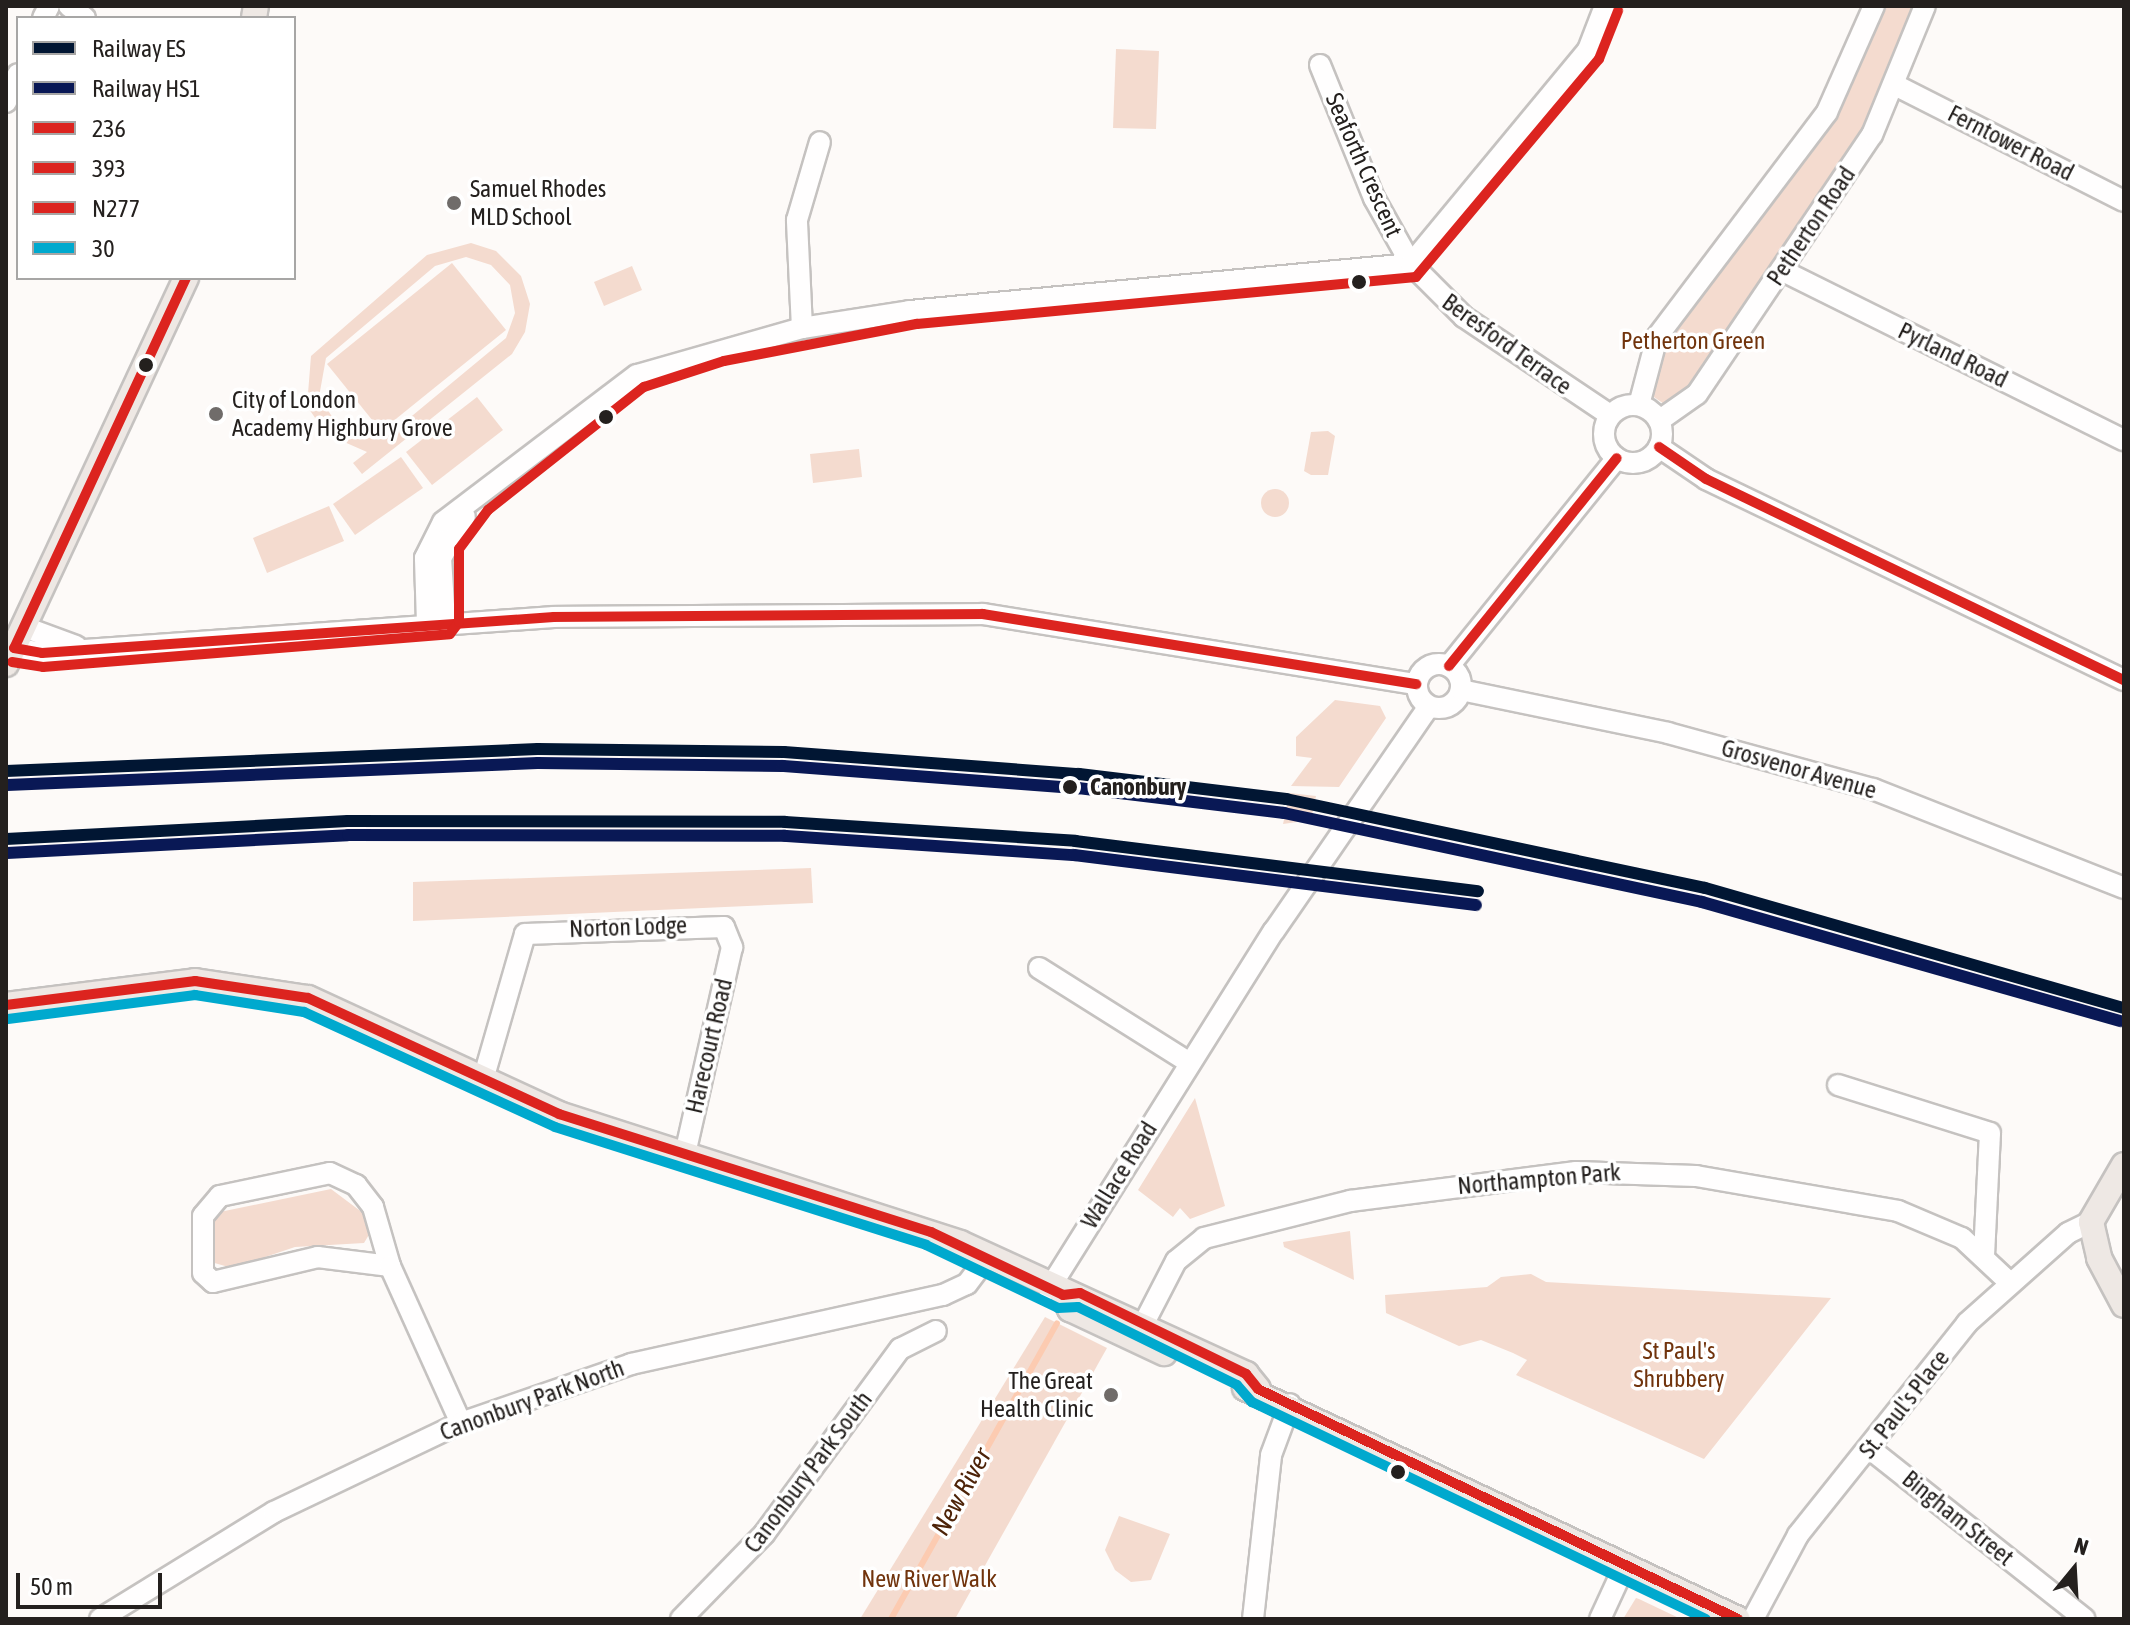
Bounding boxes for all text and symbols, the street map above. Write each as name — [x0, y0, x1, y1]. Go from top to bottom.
legend — [16, 16, 296, 280]
text: Railway ES — [92, 35, 186, 62]
text: Railway HS1 — [92, 75, 201, 102]
street label: Seaforth Crescent — [1319, 89, 1409, 241]
street label: Ferntower Road — [1943, 99, 2079, 187]
text: 236 — [92, 115, 126, 142]
text: 393 — [92, 155, 126, 182]
street label: Petherton Road — [1761, 161, 1861, 291]
place label: Samuel Rhodes MLD School — [470, 175, 606, 231]
marker: Samuel Rhodes MLD School — [445, 194, 463, 212]
text: N277 — [92, 195, 140, 222]
text: 30 — [92, 235, 115, 262]
unlabelled marker — [1351, 274, 1367, 290]
street label: Beresford Terrace — [1437, 287, 1577, 401]
street label: Pyrland Road — [1893, 316, 2013, 394]
park label: Petherton Green — [1621, 327, 1765, 355]
unlabelled marker — [138, 357, 154, 373]
place label: City of London Academy Highbury Grove — [232, 386, 453, 442]
marker: City of London Academy Highbury Grove — [207, 405, 225, 423]
unlabelled marker — [598, 409, 614, 425]
street label: Grosvenor Avenue — [1718, 733, 1880, 805]
place label: Canonbury — [1090, 773, 1186, 801]
marker: Canonbury — [1057, 774, 1083, 800]
street label: Norton Lodge — [569, 911, 687, 943]
street label: Harecourt Road — [679, 976, 739, 1116]
street label: Wallace Road — [1075, 1116, 1163, 1234]
street label: Northampton Park — [1456, 1158, 1622, 1200]
park label: St Paul's Shrubbery — [1633, 1337, 1725, 1393]
street label: St. Paul's Place — [1853, 1344, 1955, 1464]
street label: Canonbury Park North — [436, 1353, 628, 1447]
place label: The Great Health Clinic — [980, 1367, 1093, 1423]
marker: The Great Health Clinic — [1100, 1384, 1122, 1406]
street label: Canonbury Park South — [738, 1386, 878, 1558]
water label: New River — [925, 1443, 999, 1541]
unlabelled marker — [1390, 1464, 1406, 1480]
street label: Bingham Street — [1897, 1464, 2019, 1572]
north arrow — [2034, 1529, 2114, 1609]
text: N — [2071, 1532, 2092, 1561]
scale bar — [20, 1557, 166, 1607]
park label: New River Walk — [861, 1565, 997, 1593]
text: 50 m — [30, 1573, 73, 1600]

